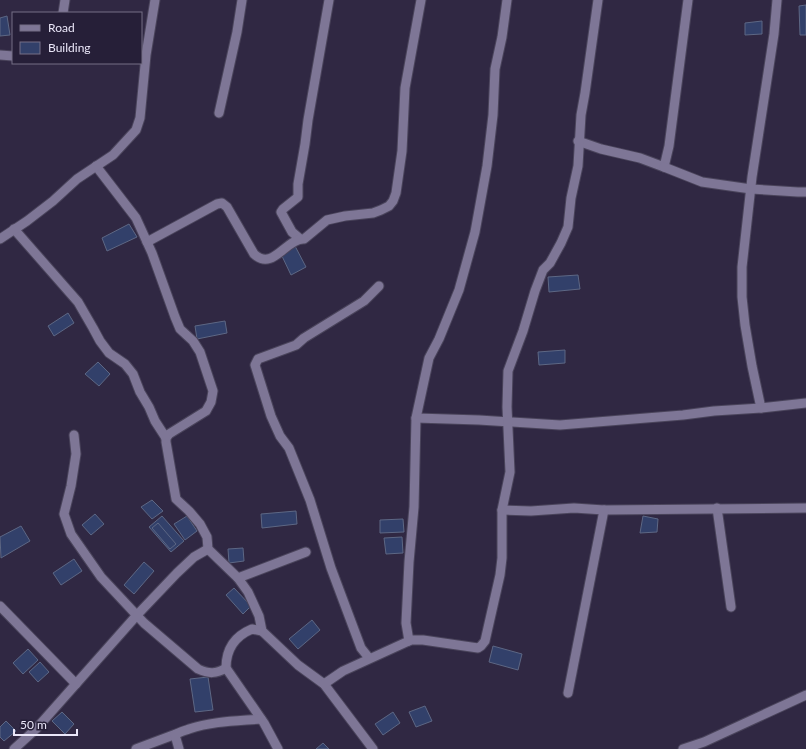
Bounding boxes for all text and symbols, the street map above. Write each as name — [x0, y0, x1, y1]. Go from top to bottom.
legend — [12, 12, 142, 64]
text: Road — [48, 20, 75, 35]
text: Building — [48, 40, 91, 55]
scale bar — [14, 711, 77, 737]
text: 50 m — [20, 717, 47, 732]

